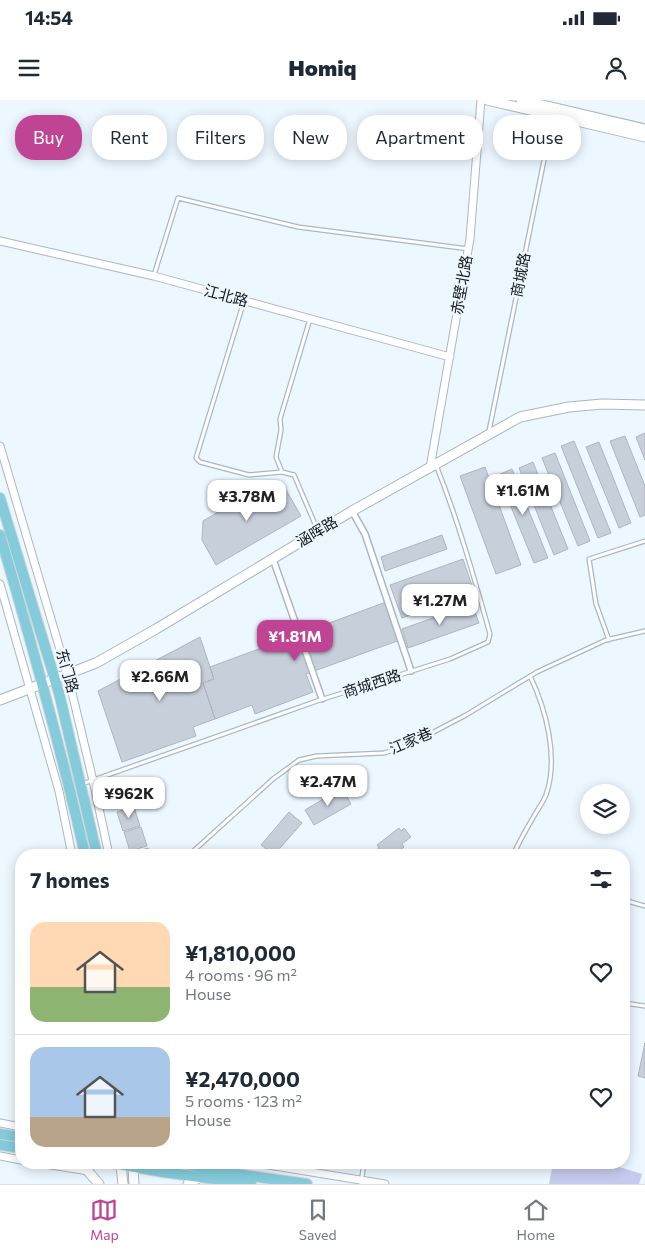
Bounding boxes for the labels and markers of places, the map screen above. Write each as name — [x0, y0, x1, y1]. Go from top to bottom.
pin: ¥1.61M — [482, 474, 564, 516]
pin: ¥3.78M — [206, 480, 288, 522]
pin: ¥1.27M — [399, 584, 481, 626]
pin: ¥1.81M — [254, 620, 336, 662]
pin: ¥2.66M — [119, 660, 201, 702]
pin: ¥2.47M — [287, 764, 369, 807]
pin: ¥962K — [94, 776, 164, 819]

